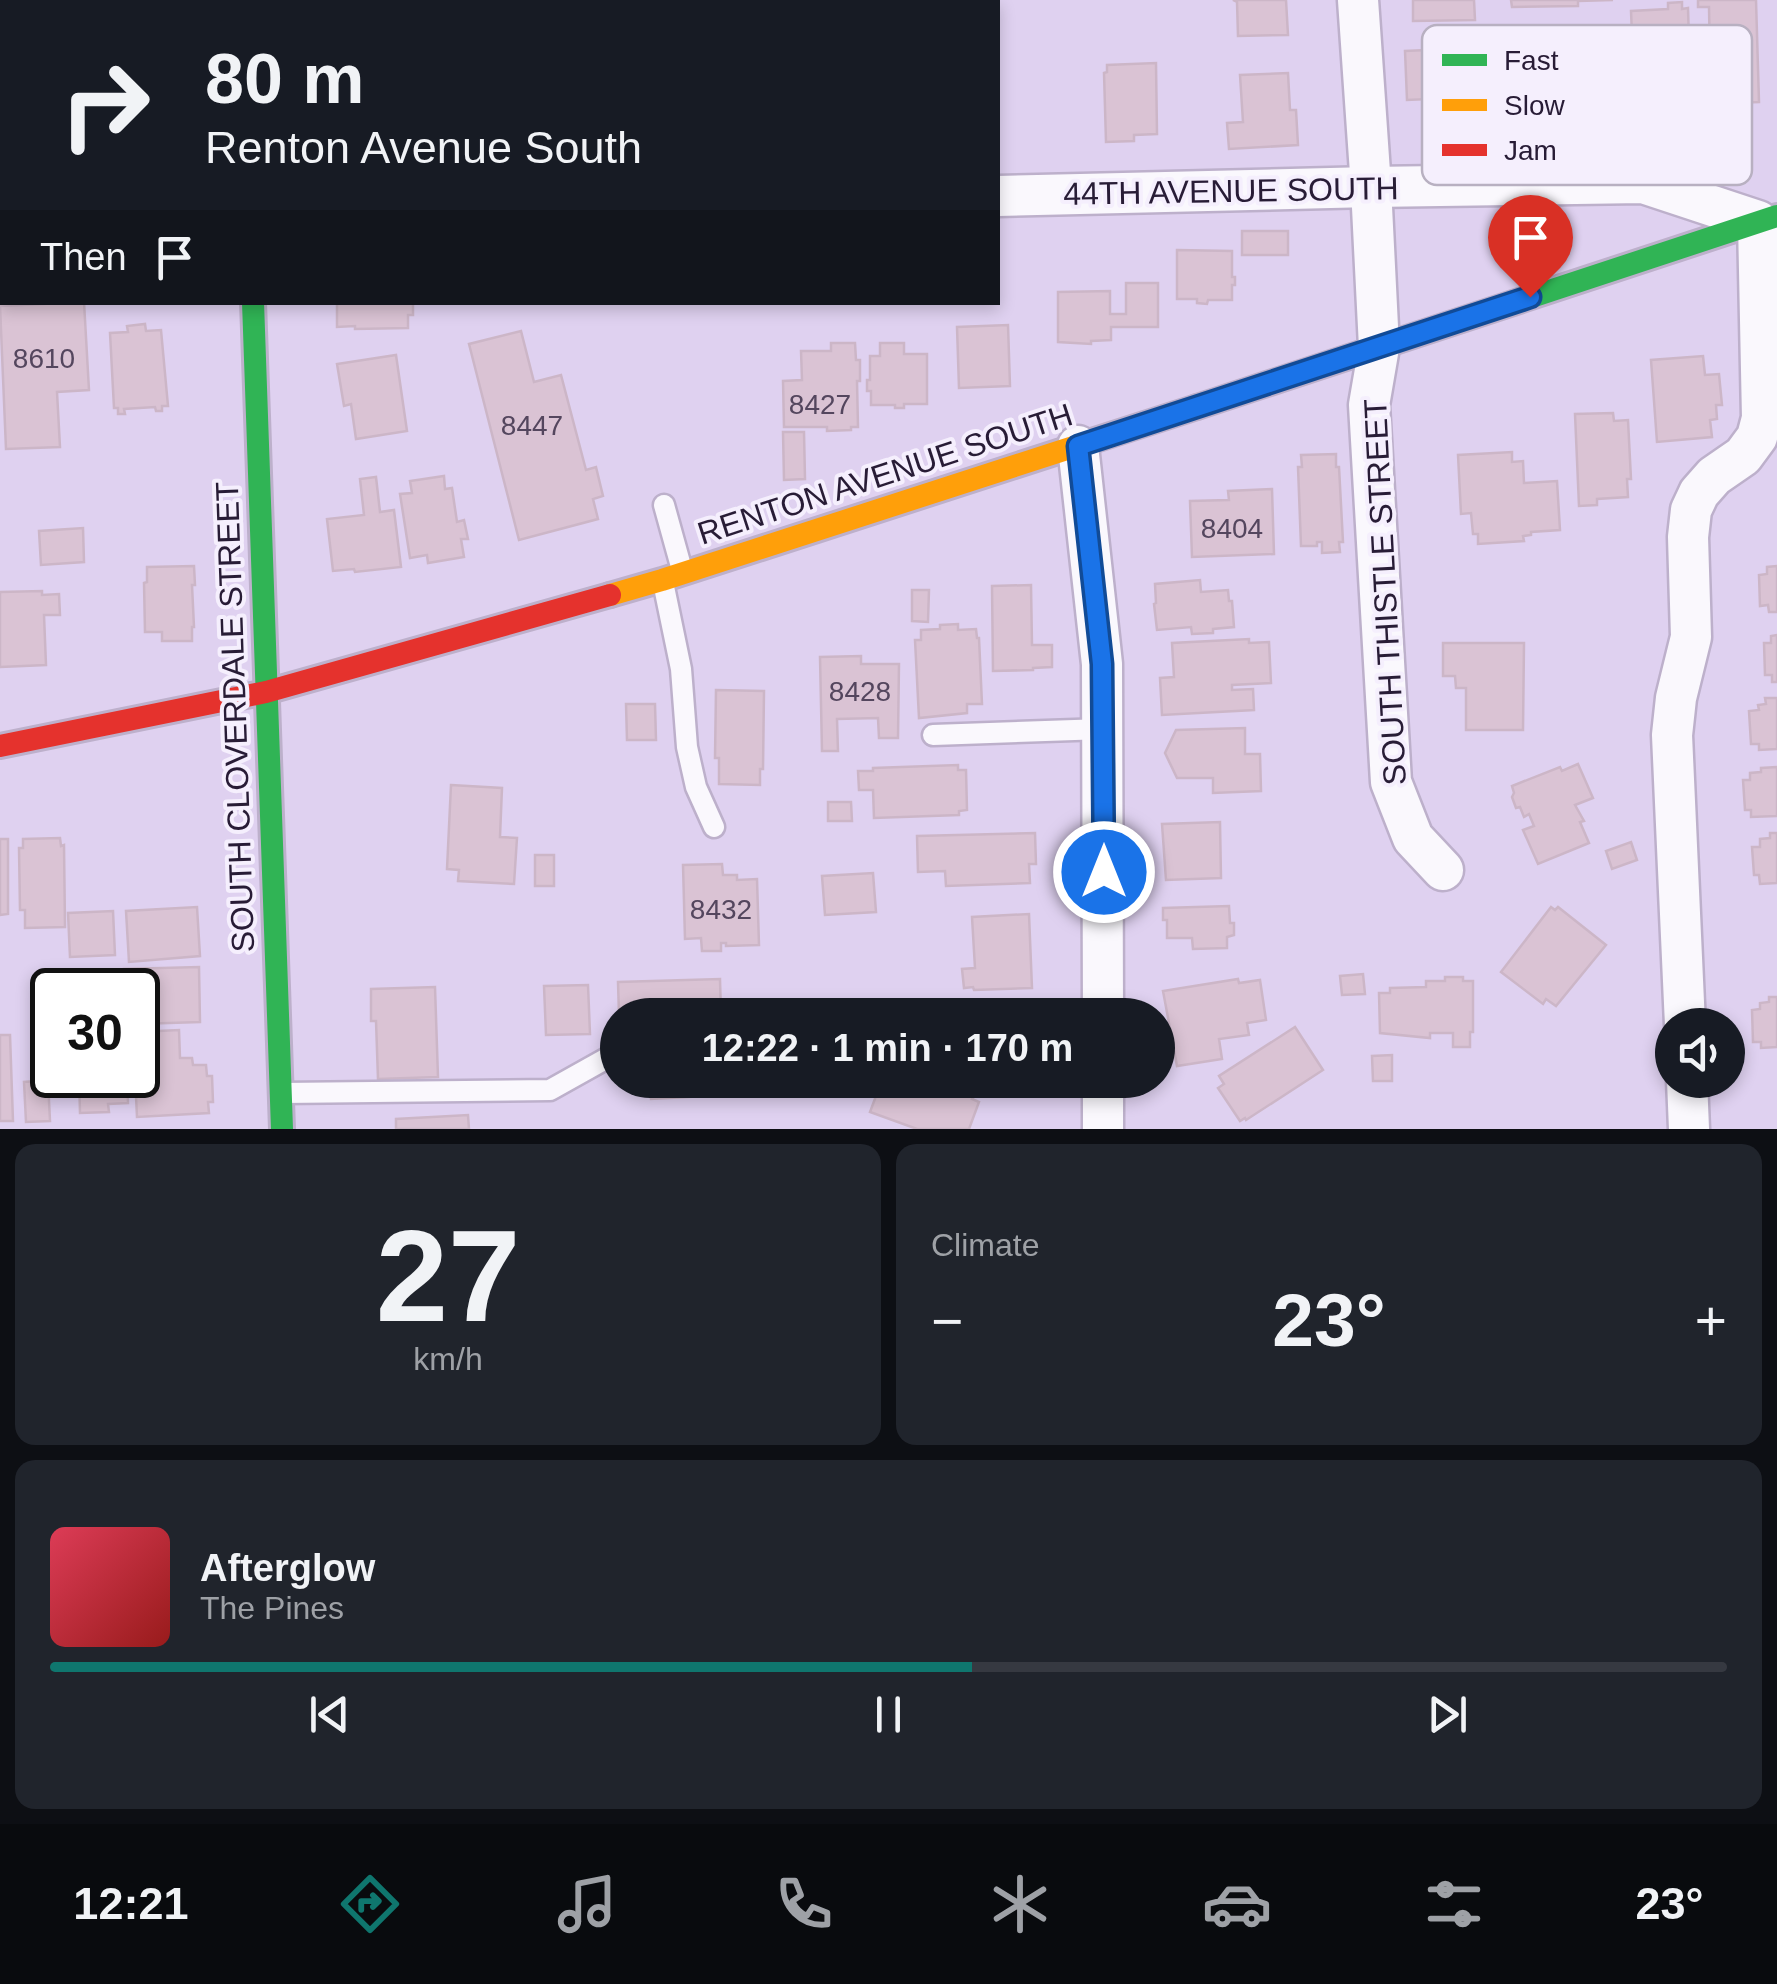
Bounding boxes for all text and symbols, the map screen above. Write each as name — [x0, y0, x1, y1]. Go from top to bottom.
legend — [1422, 25, 1752, 185]
icon: right — [40, 40, 170, 170]
text: 80 m — [205, 40, 365, 118]
text: Fast — [1504, 45, 1559, 76]
text: Slow — [1504, 90, 1565, 121]
text: Renton Avenue South — [205, 122, 642, 173]
text: Jam — [1504, 135, 1557, 166]
street label: 44TH AVENUE SOUTH — [1063, 170, 1399, 212]
pin — [1488, 195, 1573, 298]
icon: arrive — [1503, 210, 1558, 265]
icon: arrive — [147, 230, 202, 285]
text: Then — [40, 236, 127, 278]
house number: 8610 — [13, 343, 75, 374]
house number: 8427 — [789, 389, 851, 420]
street label: RENTON AVENUE SOUTH — [693, 396, 1077, 552]
street label: SOUTH THISTLE STREET — [1357, 398, 1413, 786]
house number: 8447 — [501, 410, 563, 441]
street label: SOUTH CLOVERDALE STREET — [209, 481, 261, 953]
house number: 8404 — [1201, 513, 1263, 544]
house number: 8428 — [829, 676, 891, 707]
position arrow — [1052, 820, 1156, 924]
house number: 8432 — [690, 894, 752, 925]
speed limit sign: 30 — [30, 968, 160, 1098]
map controls — [1655, 1008, 1745, 1098]
button: sound — [1655, 1008, 1745, 1098]
text: 12:22 · 1 min · 170 m — [702, 1027, 1073, 1069]
text: 27 — [376, 1203, 520, 1349]
text: Climate — [931, 1227, 1039, 1263]
text: 23° — [1272, 1278, 1386, 1362]
text: − — [931, 1290, 963, 1352]
text: + — [1695, 1290, 1727, 1352]
text: km/h — [413, 1341, 483, 1377]
text: Afterglow — [200, 1547, 375, 1589]
text: The Pines — [200, 1590, 344, 1626]
icon: previous — [302, 1687, 357, 1742]
icon: pause — [861, 1687, 916, 1742]
icon: next — [1420, 1687, 1475, 1742]
icon: directions — [335, 1869, 405, 1939]
icon: music — [552, 1869, 622, 1939]
icon: phone — [769, 1869, 839, 1939]
icon: climate — [985, 1869, 1055, 1939]
icon: car — [1202, 1869, 1272, 1939]
icon: filters — [1419, 1869, 1489, 1939]
text: 12:21 — [73, 1878, 188, 1929]
text: 23° — [1635, 1878, 1704, 1929]

